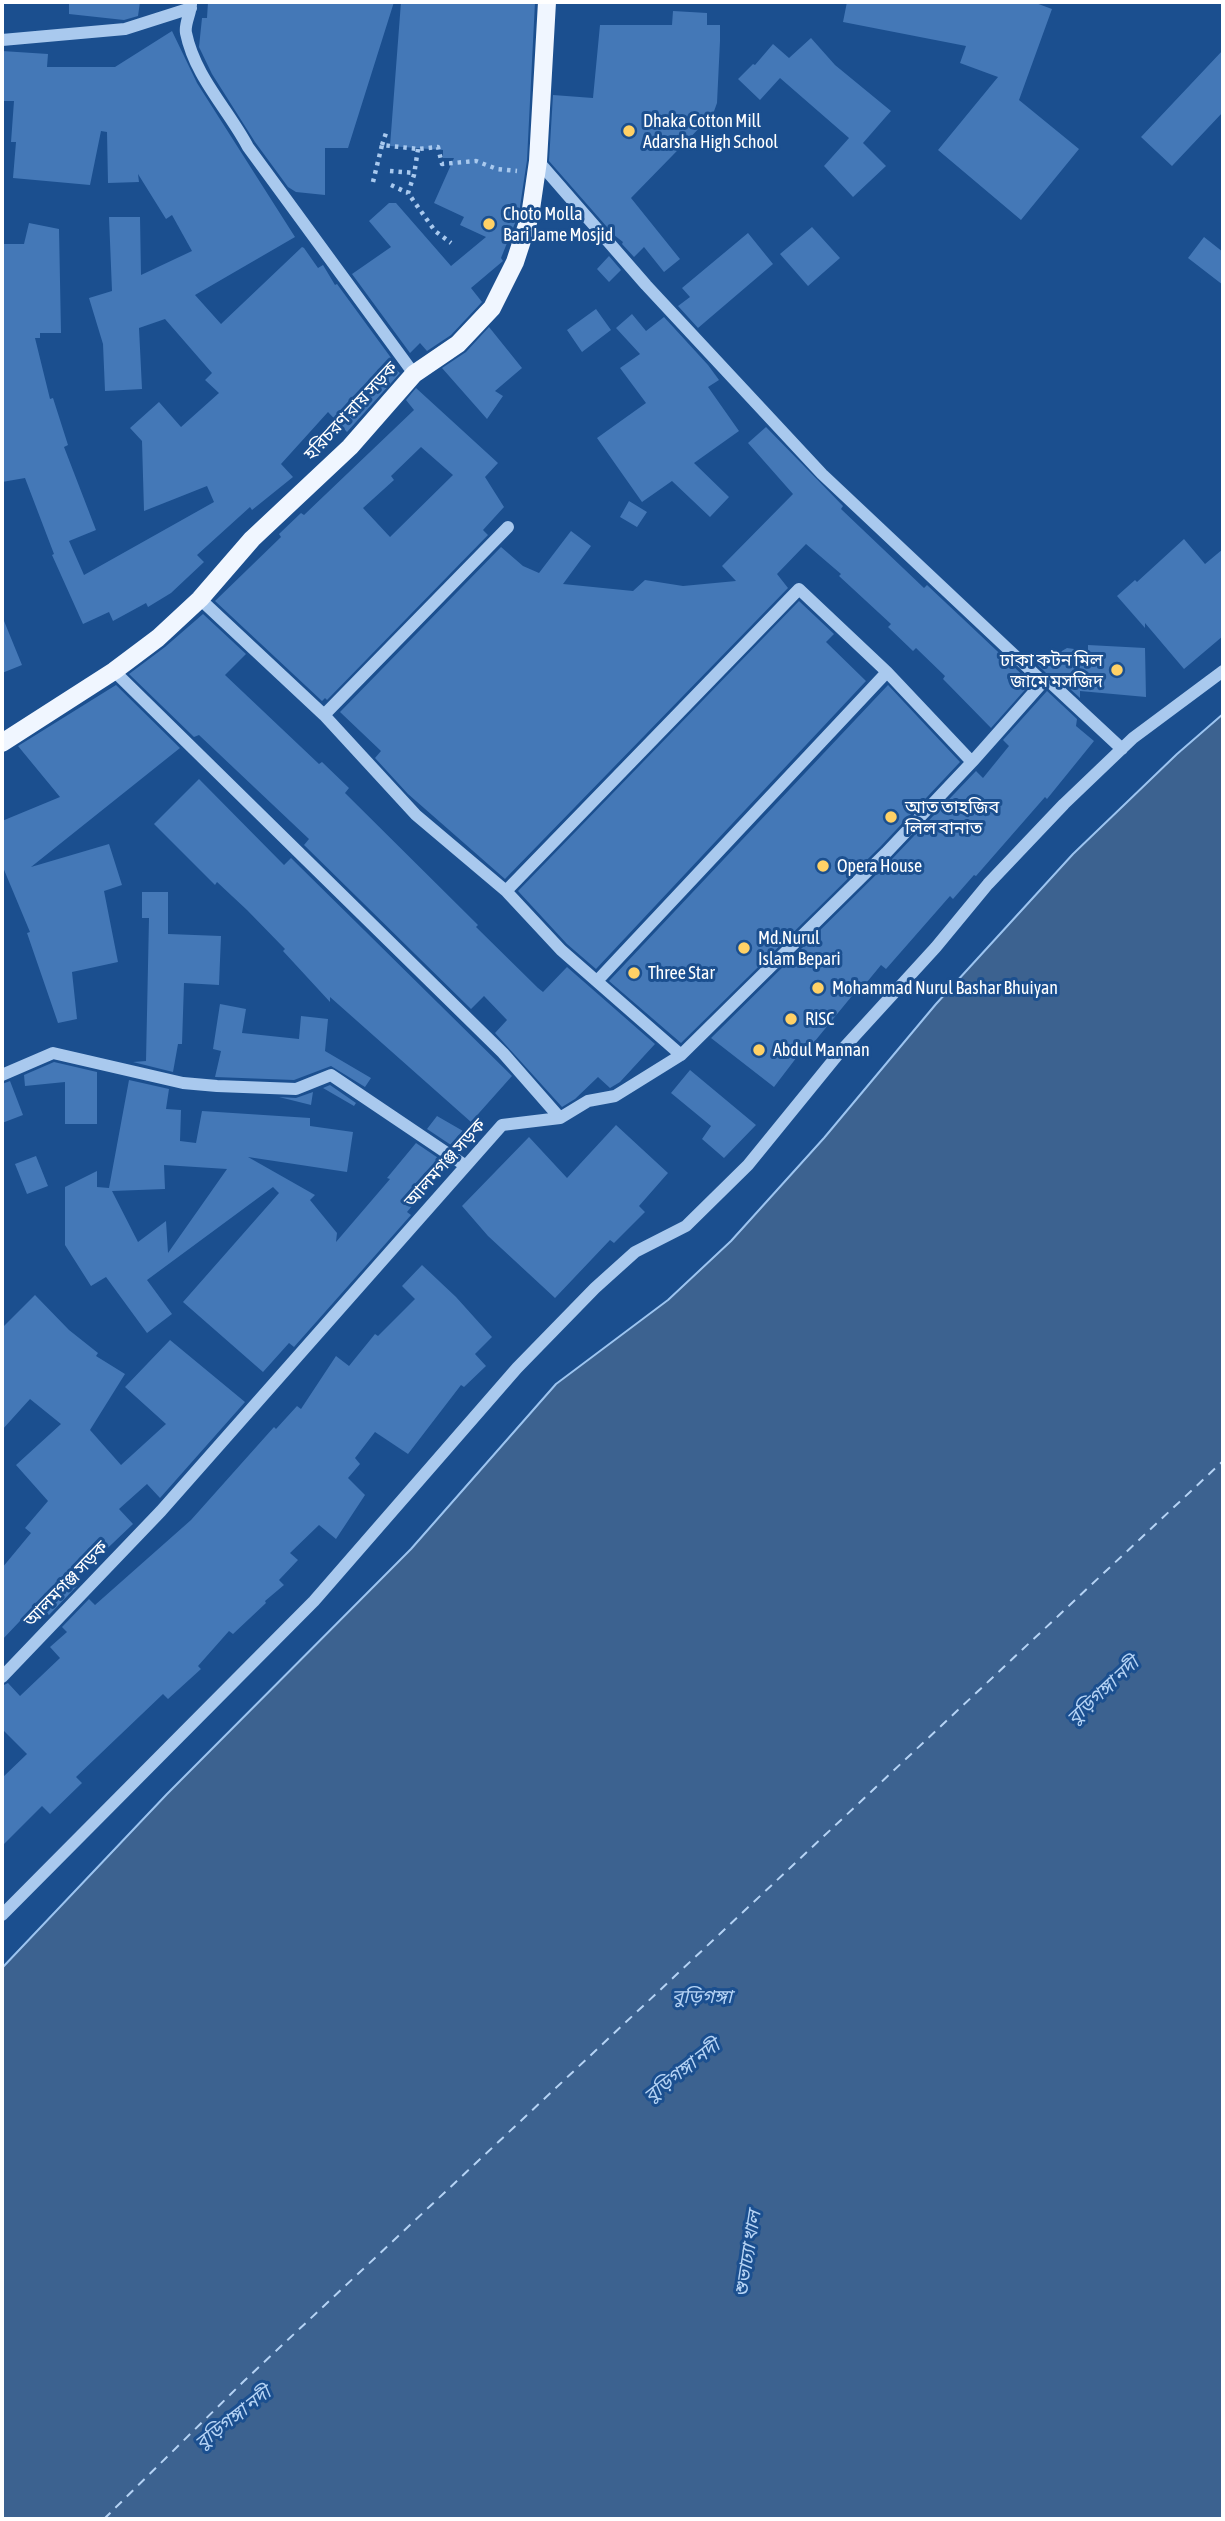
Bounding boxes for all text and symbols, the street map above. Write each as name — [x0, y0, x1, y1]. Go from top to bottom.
place label: Dhaka Cotton Mill Adarsha High School — [643, 110, 778, 152]
marker: Dhaka Cotton Mill Adarsha High School — [621, 123, 637, 139]
place label: Choto Molla Bari Jame Mosjid — [503, 203, 613, 246]
marker: Choto Molla Bari Jame Mosjid — [481, 216, 497, 232]
street label: হরিচরণ রায় সড়ক — [300, 357, 402, 465]
place label: ঢাকা কটন মিল জামে মসজিদ — [1000, 649, 1103, 692]
marker: ঢাকা কটন মিল জামে মসজিদ — [1109, 662, 1125, 678]
place label: আত তাহজিব লিল বানাত — [905, 796, 999, 838]
marker: আত তাহজিব লিল বানাত — [883, 809, 899, 825]
place label: Opera House — [837, 855, 922, 877]
marker: Opera House — [815, 858, 831, 874]
place label: Md.Nurul Islam Bepari — [758, 927, 841, 970]
marker: Md.Nurul Islam Bepari — [736, 940, 752, 956]
place label: Three Star — [648, 962, 715, 984]
marker: Three Star — [626, 965, 642, 981]
place label: Mohammad Nurul Bashar Bhuiyan — [832, 977, 1058, 999]
marker: Mohammad Nurul Bashar Bhuiyan — [810, 980, 826, 996]
place label: RISC — [805, 1008, 834, 1030]
marker: RISC — [783, 1011, 799, 1027]
place label: Abdul Mannan — [773, 1039, 870, 1061]
marker: Abdul Mannan — [751, 1042, 767, 1058]
street label: আলমগঞ্জ সড়ক — [400, 1114, 490, 1212]
street label: আলমগঞ্জ সড়ক — [20, 1536, 112, 1632]
water label: বুড়িগঙ্গা নদী — [1062, 1652, 1144, 1730]
water label: বুড়িগঙ্গা — [672, 1986, 732, 2008]
water label: বুড়িগঙ্গা নদী — [640, 2034, 724, 2108]
water label: শুভাঢ্যা খাল — [730, 2209, 766, 2299]
water label: বুড়িগঙ্গা নদী — [191, 2381, 275, 2455]

